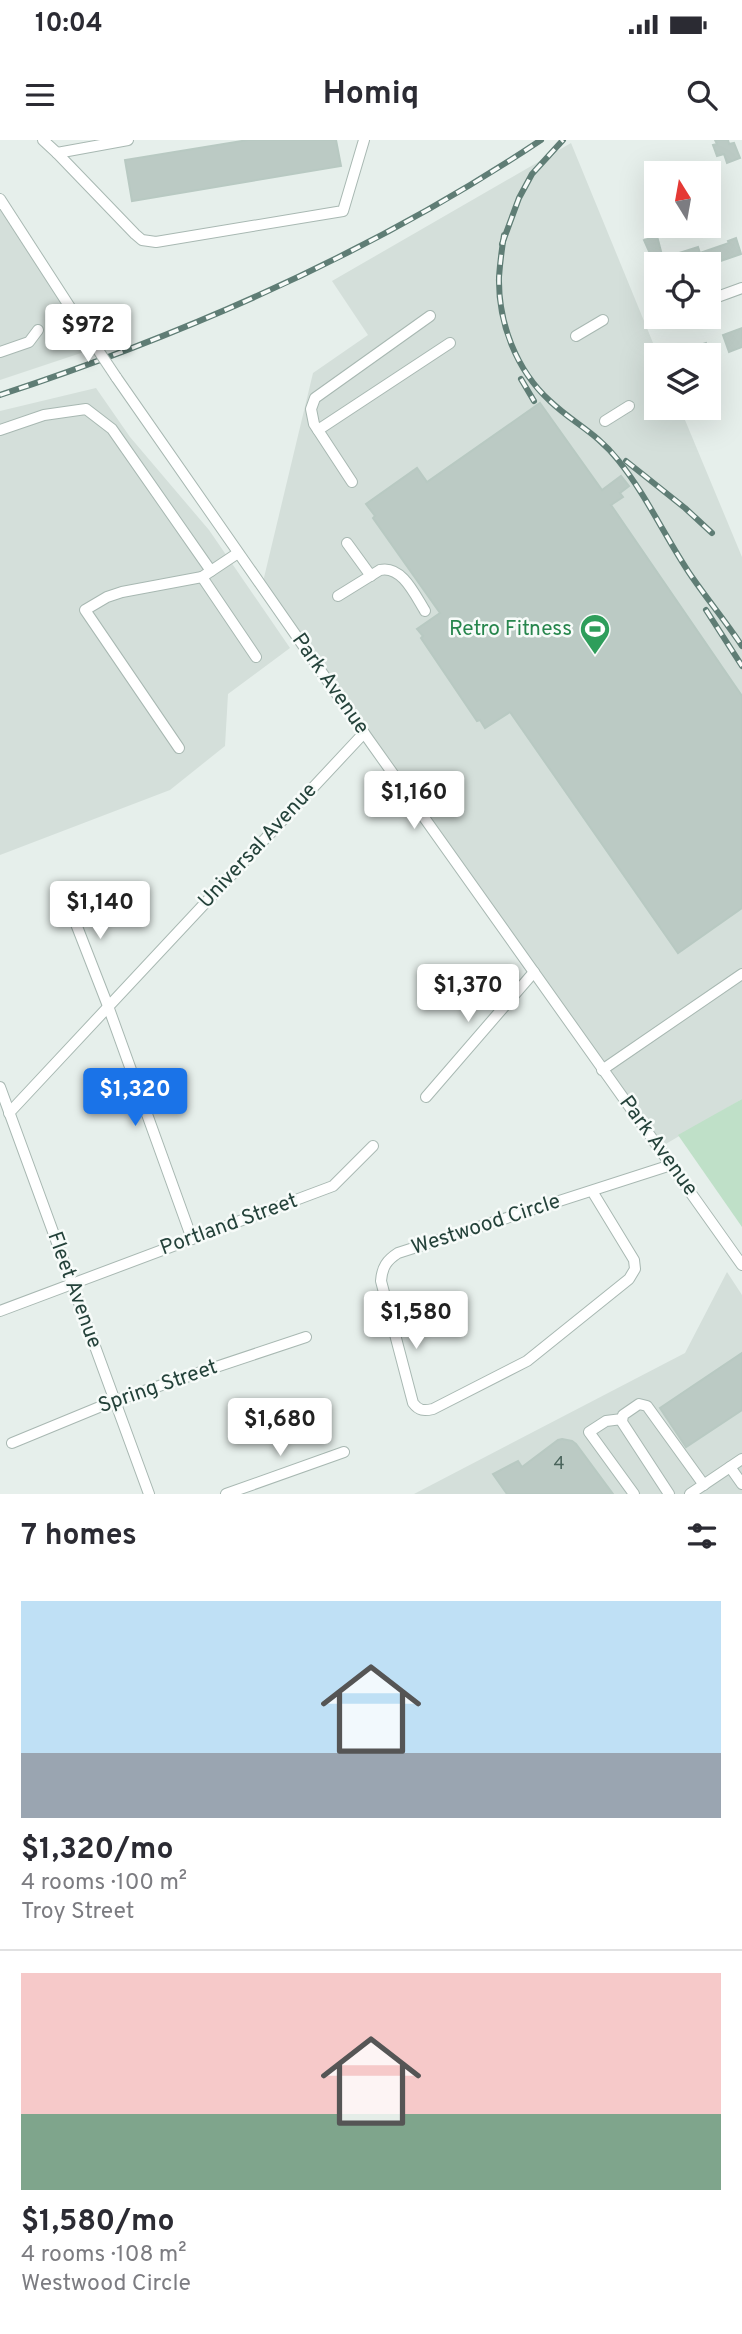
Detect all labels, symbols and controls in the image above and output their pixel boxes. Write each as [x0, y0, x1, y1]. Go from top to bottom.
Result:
text: 10:04 [35, 8, 103, 41]
text: Homiq [323, 75, 419, 115]
icon: menu [21, 76, 59, 114]
icon: search [683, 76, 721, 114]
north arrow [644, 161, 721, 238]
map controls [644, 161, 721, 420]
button: locate [644, 252, 721, 329]
pin: $972 [47, 304, 129, 364]
text: $972 [61, 312, 115, 341]
button: layers [644, 343, 721, 420]
sports icon: Retro Fitness [578, 612, 612, 656]
place label: Retro Fitness [449, 616, 572, 643]
street label: Park Avenue [285, 628, 375, 740]
pin: $1,160 [357, 772, 471, 831]
street label: Universal Avenue [193, 777, 323, 915]
text: $1,160 [380, 779, 448, 808]
pin: $1,140 [43, 882, 157, 941]
text: $1,140 [66, 889, 134, 918]
pin: $1,370 [411, 964, 525, 1024]
text: $1,370 [433, 972, 503, 1001]
pin: $1,320 [78, 1068, 192, 1128]
text: $1,320 [99, 1076, 171, 1105]
street label: Park Avenue [612, 1090, 704, 1202]
street label: Portland Street [157, 1188, 301, 1262]
street label: Westwood Circle [408, 1188, 564, 1262]
street label: Fleet Avenue [40, 1228, 108, 1352]
pin: $1,580 [359, 1292, 473, 1351]
text: $1,580 [380, 1299, 452, 1328]
street label: Spring Street [95, 1354, 221, 1420]
pin: $1,680 [223, 1398, 337, 1458]
text: $1,680 [244, 1406, 316, 1435]
house number: 4 [553, 1453, 565, 1476]
icon: filters [683, 1517, 721, 1555]
text: 7 homes [21, 1518, 137, 1555]
icon: home [308, 1646, 434, 1772]
text: $1,320/mo [21, 1832, 174, 1869]
text: 4 rooms · 100 m² [21, 1869, 187, 1898]
text: Troy Street [21, 1898, 134, 1927]
icon: home [308, 2018, 434, 2144]
text: $1,580/mo [21, 2204, 175, 2241]
text: 4 rooms · 108 m² [21, 2241, 187, 2270]
text: Westwood Circle [21, 2270, 191, 2299]

